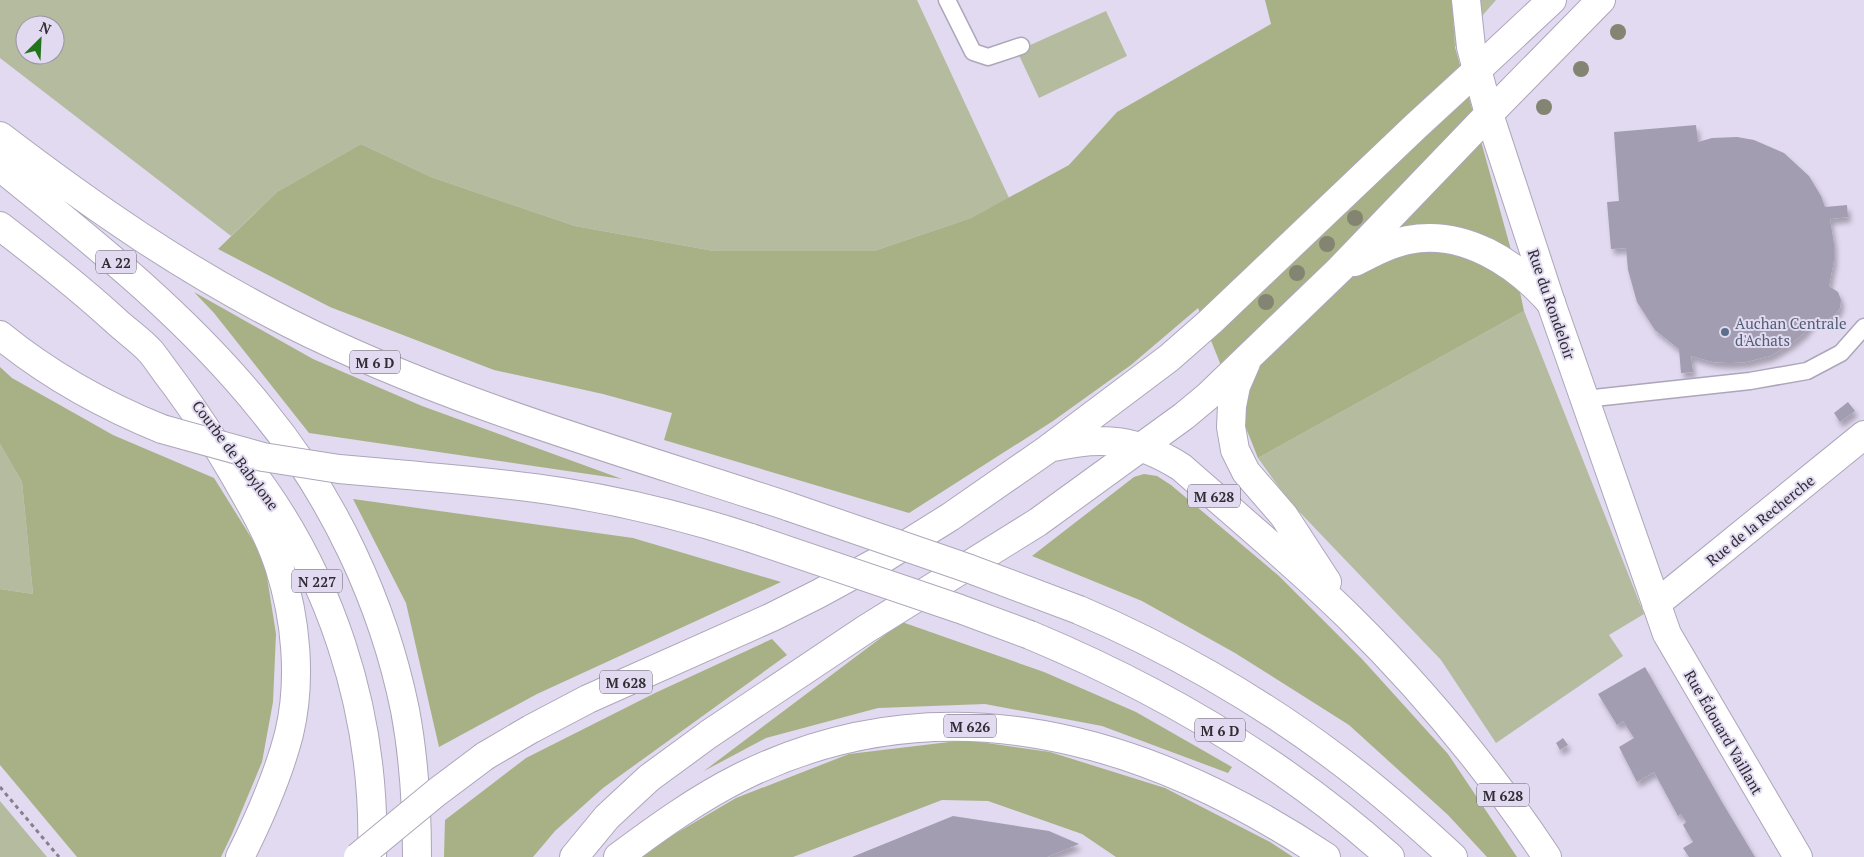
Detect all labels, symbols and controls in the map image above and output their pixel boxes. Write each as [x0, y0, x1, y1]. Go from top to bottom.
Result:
north arrow [15, 15, 65, 65]
text: N [37, 17, 55, 39]
street label: Rue du Rondeloir [1524, 246, 1580, 362]
road number: A 22 [96, 250, 136, 274]
place label: Auchan Centrale d'Achats [1735, 313, 1847, 350]
marker: Auchan Centrale d'Achats [1719, 326, 1731, 338]
road number: M 6 D [350, 351, 400, 374]
street label: Courbe de Babylone [188, 396, 284, 514]
street label: Rue de la Recherche [1702, 470, 1818, 570]
road number: M 628 [1188, 484, 1240, 508]
road number: N 227 [292, 570, 342, 592]
street label: Rue Édouard Vaillant [1680, 666, 1768, 798]
road number: M 628 [600, 670, 652, 694]
road number: M 626 [944, 714, 996, 738]
road number: M 6 D [1195, 718, 1245, 742]
road number: M 628 [1477, 784, 1529, 806]

